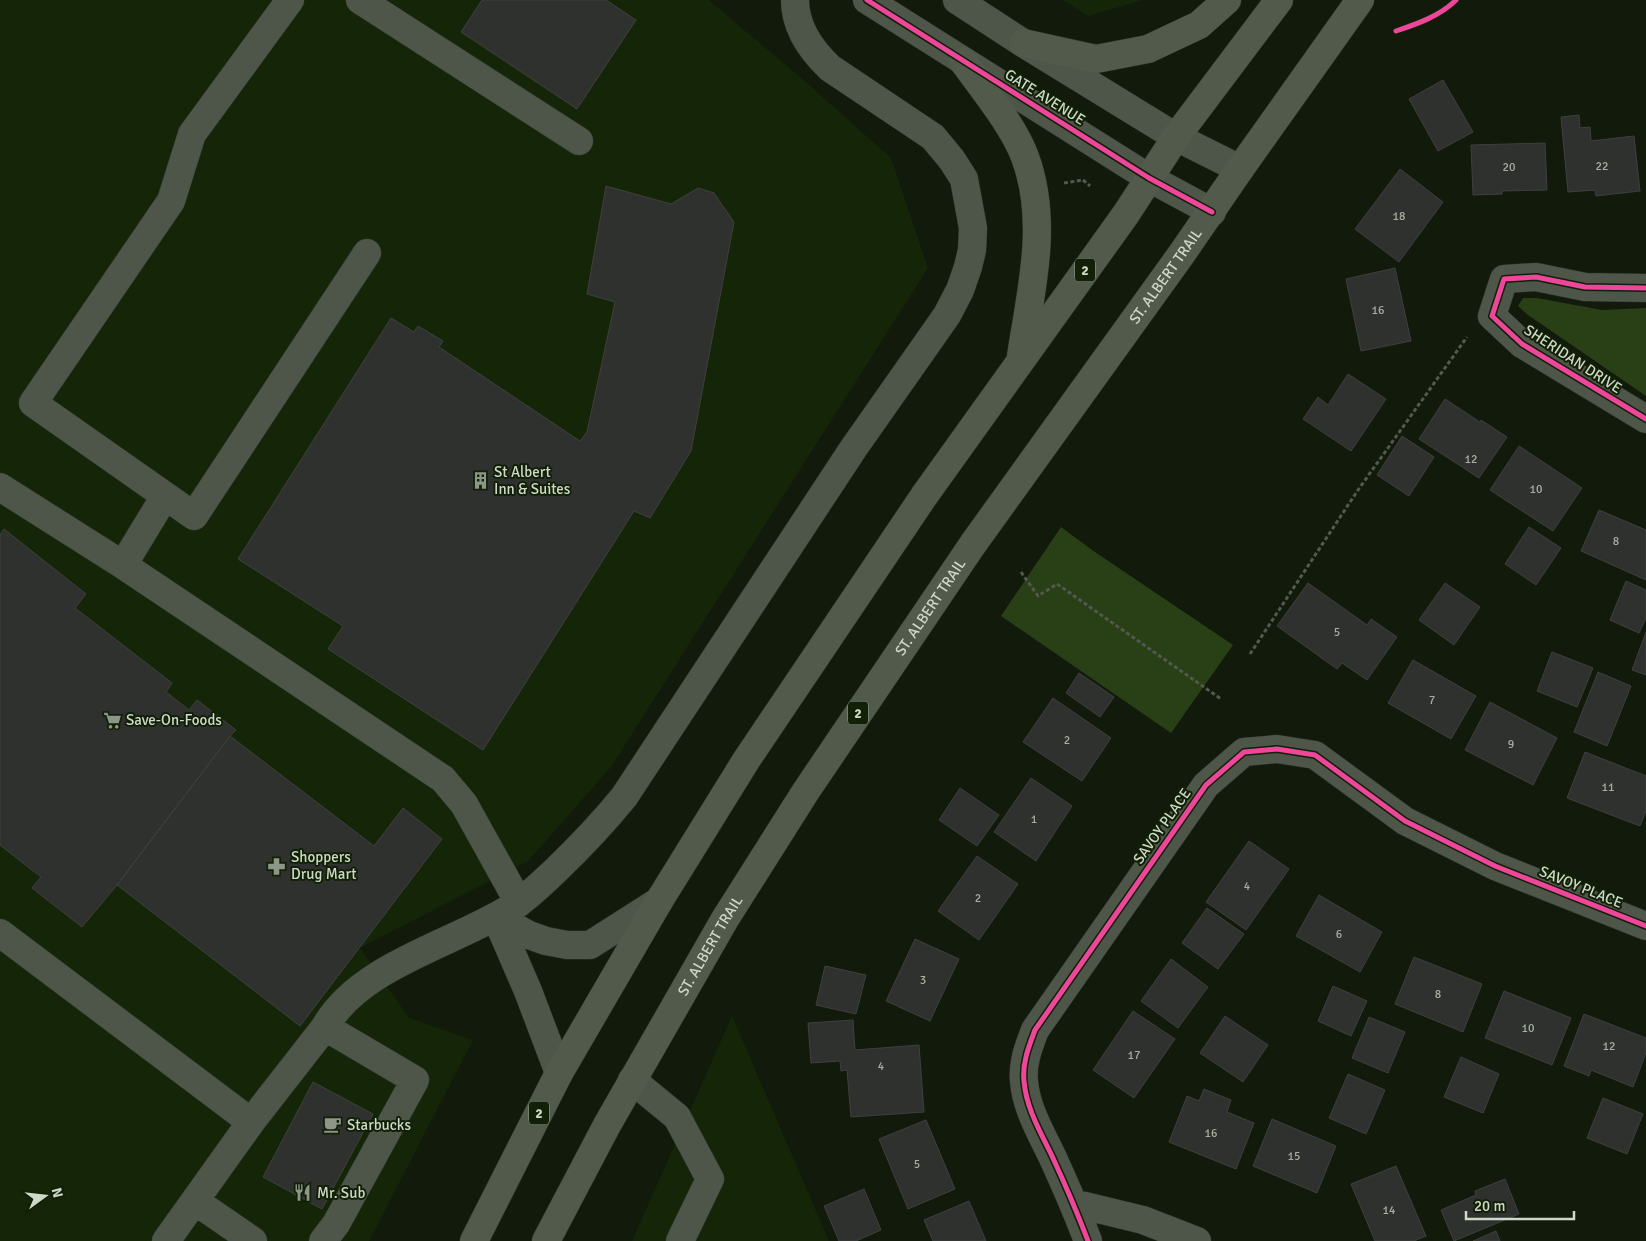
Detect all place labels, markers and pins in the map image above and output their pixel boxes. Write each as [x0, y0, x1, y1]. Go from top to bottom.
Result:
place label: St Albert Inn & Suites [494, 463, 571, 498]
building icon: St Albert Inn & Suites [470, 471, 490, 491]
supermarket icon: Save-On-Foods [102, 710, 122, 730]
place label: Save-On-Foods [126, 711, 222, 729]
place label: Shoppers Drug Mart [291, 848, 356, 883]
pharmacy icon: Shoppers Drug Mart [267, 856, 287, 876]
cafe icon: Starbucks [323, 1115, 343, 1135]
place label: Starbucks [347, 1116, 411, 1134]
restaurant icon: Mr. Sub [293, 1183, 313, 1203]
place label: Mr. Sub [317, 1184, 365, 1202]

